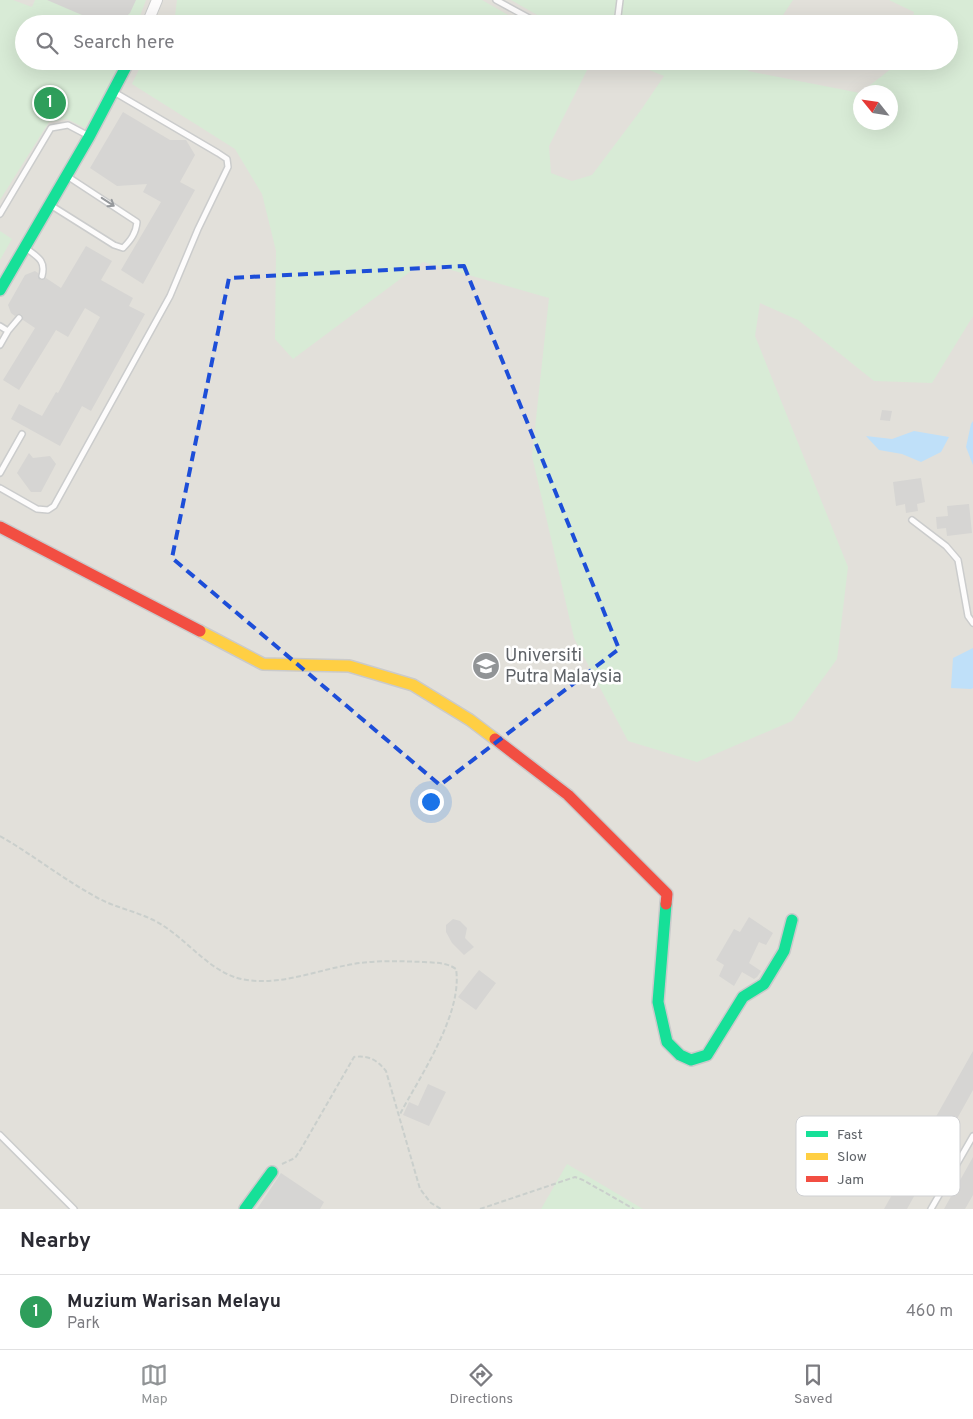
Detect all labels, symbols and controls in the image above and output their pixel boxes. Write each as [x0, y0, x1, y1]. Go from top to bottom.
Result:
search box [15, 15, 958, 70]
icon: search [33, 29, 61, 57]
text: Search here [73, 31, 175, 55]
pin: 1 [34, 84, 66, 122]
north arrow [853, 85, 898, 130]
one-way arrow [101, 197, 115, 208]
place label: Universiti Putra Malaysia [505, 645, 622, 689]
school or university icon: Universiti Putra Malaysia [471, 651, 501, 681]
your location [418, 789, 444, 815]
legend [796, 1116, 960, 1196]
text: Fast [837, 1127, 863, 1144]
text: Slow [837, 1149, 867, 1166]
text: Jam [837, 1172, 864, 1189]
text: Nearby [20, 1228, 91, 1255]
text: Muzium Warisan Melayu [67, 1290, 281, 1314]
text: 1 [33, 1302, 39, 1322]
text: 460 m [906, 1302, 953, 1322]
text: Park [67, 1314, 100, 1334]
tab: Map [140, 1361, 168, 1408]
tab: Directions [449, 1361, 513, 1408]
tab: Saved [794, 1361, 833, 1408]

